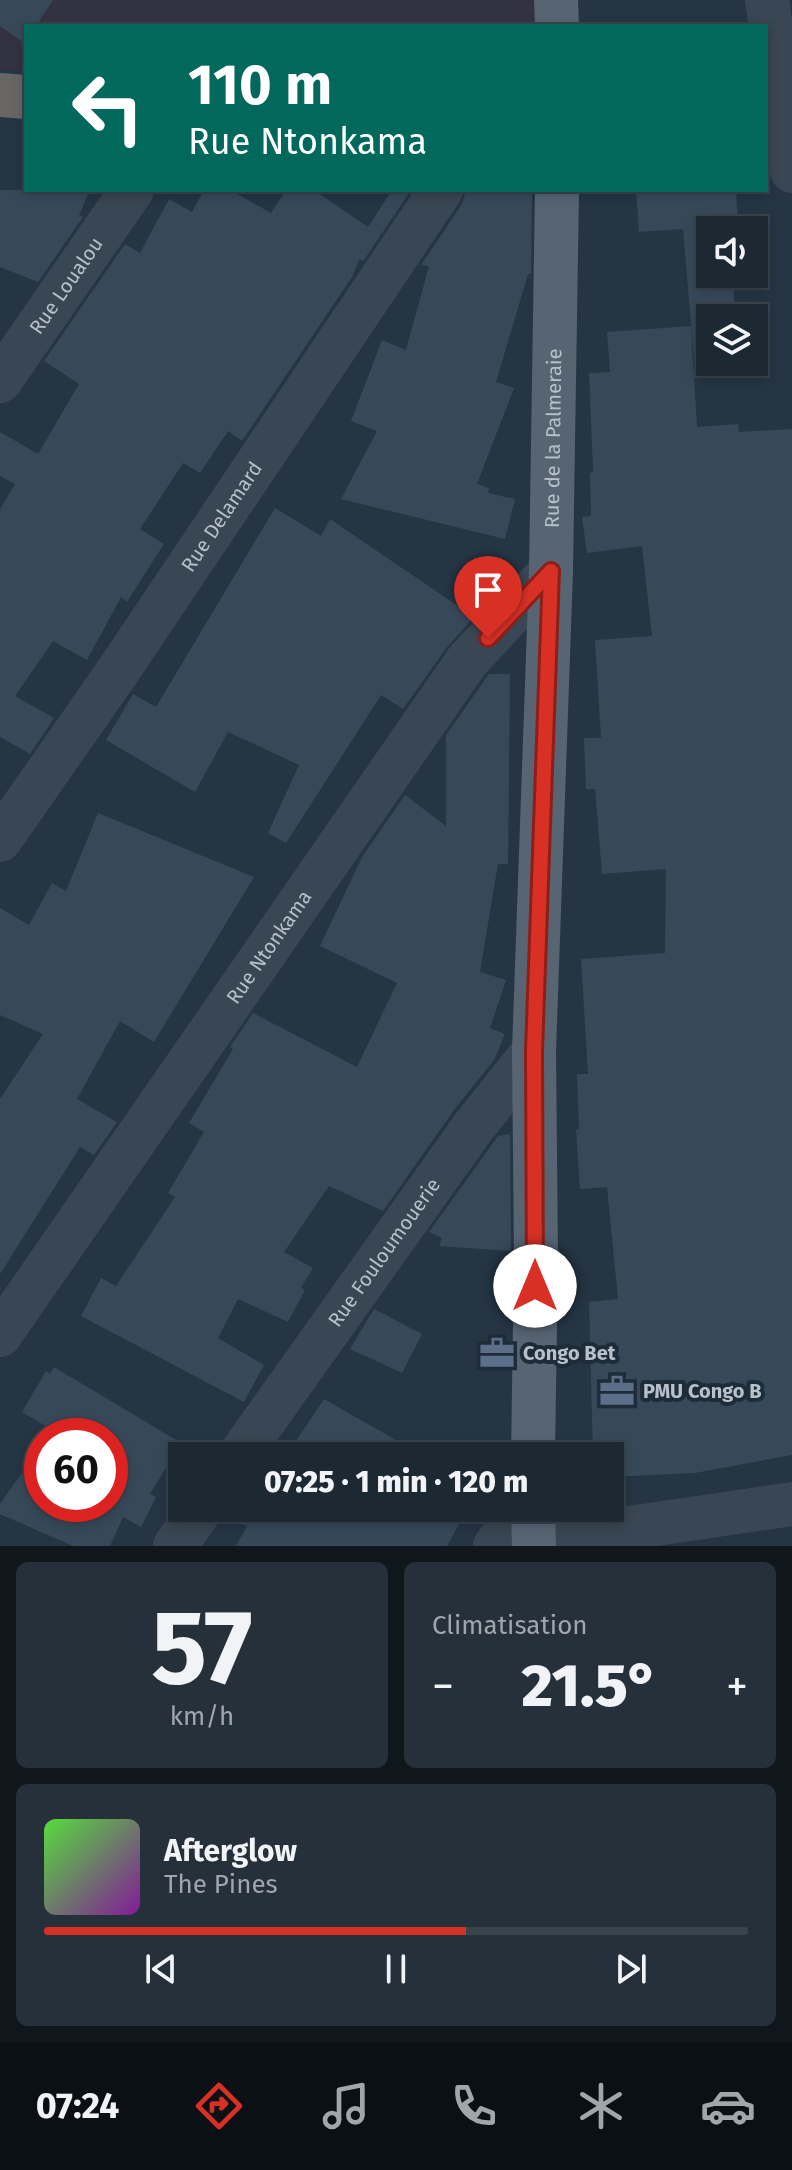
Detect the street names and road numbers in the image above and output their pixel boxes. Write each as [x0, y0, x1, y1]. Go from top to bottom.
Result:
street label: Rue Loualou [24, 232, 108, 339]
street label: Rue de la Palmeraie [540, 348, 567, 528]
street label: Rue Delamard [176, 457, 267, 576]
street label: Rue Ntonkama [221, 886, 317, 1008]
street label: Rue Fouloumouerie [323, 1173, 445, 1331]

